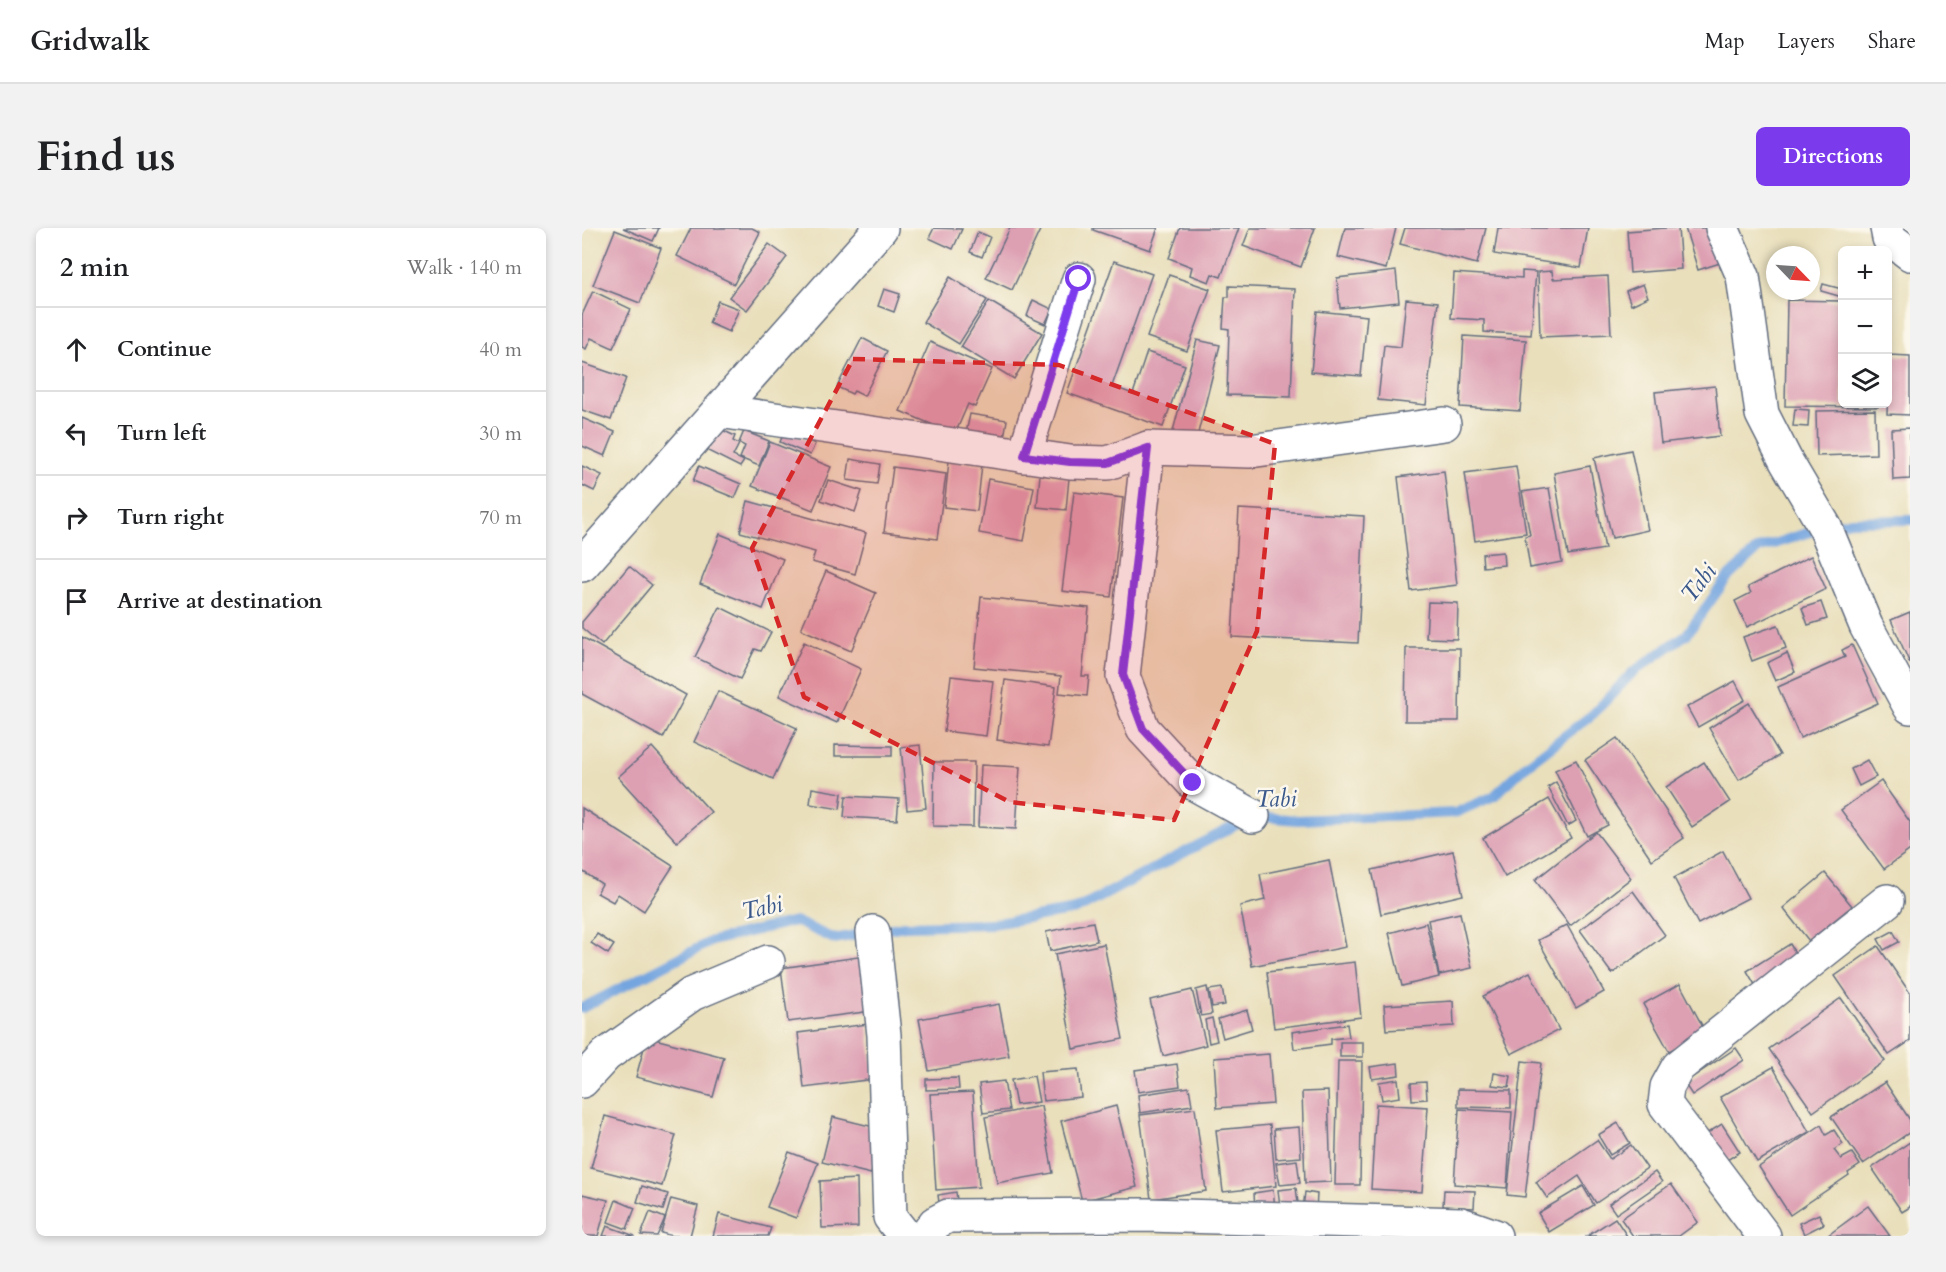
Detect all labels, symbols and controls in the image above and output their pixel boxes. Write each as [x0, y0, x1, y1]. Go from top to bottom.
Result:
text: Gridwalk [30, 22, 150, 60]
text: Map [1705, 27, 1745, 56]
text: Layers [1778, 27, 1835, 56]
text: Share [1868, 27, 1916, 56]
button: Directions [1756, 127, 1910, 186]
text: Find us [36, 128, 176, 185]
north arrow [1766, 246, 1820, 300]
map controls [1838, 246, 1892, 408]
button: + [1838, 246, 1892, 300]
text: 2 min [60, 250, 129, 285]
text: Walk · 140 m [407, 254, 522, 281]
route start [1065, 265, 1091, 291]
button: − [1838, 300, 1892, 354]
icon: ahead [60, 333, 93, 366]
text: Continue [117, 334, 212, 364]
text: 40 m [479, 336, 522, 363]
button: layers [1838, 354, 1892, 408]
icon: left [60, 417, 93, 450]
text: Turn left [117, 418, 206, 448]
text: 30 m [479, 420, 522, 447]
icon: right [60, 501, 93, 534]
text: Turn right [117, 502, 224, 532]
text: 70 m [479, 504, 522, 531]
water label: Tabi [1673, 556, 1725, 609]
icon: arrive [60, 585, 93, 618]
text: Arrive at destination [117, 586, 322, 616]
route end [1179, 769, 1205, 795]
water label: Tabi [1255, 782, 1297, 816]
water label: Tabi [738, 887, 786, 928]

